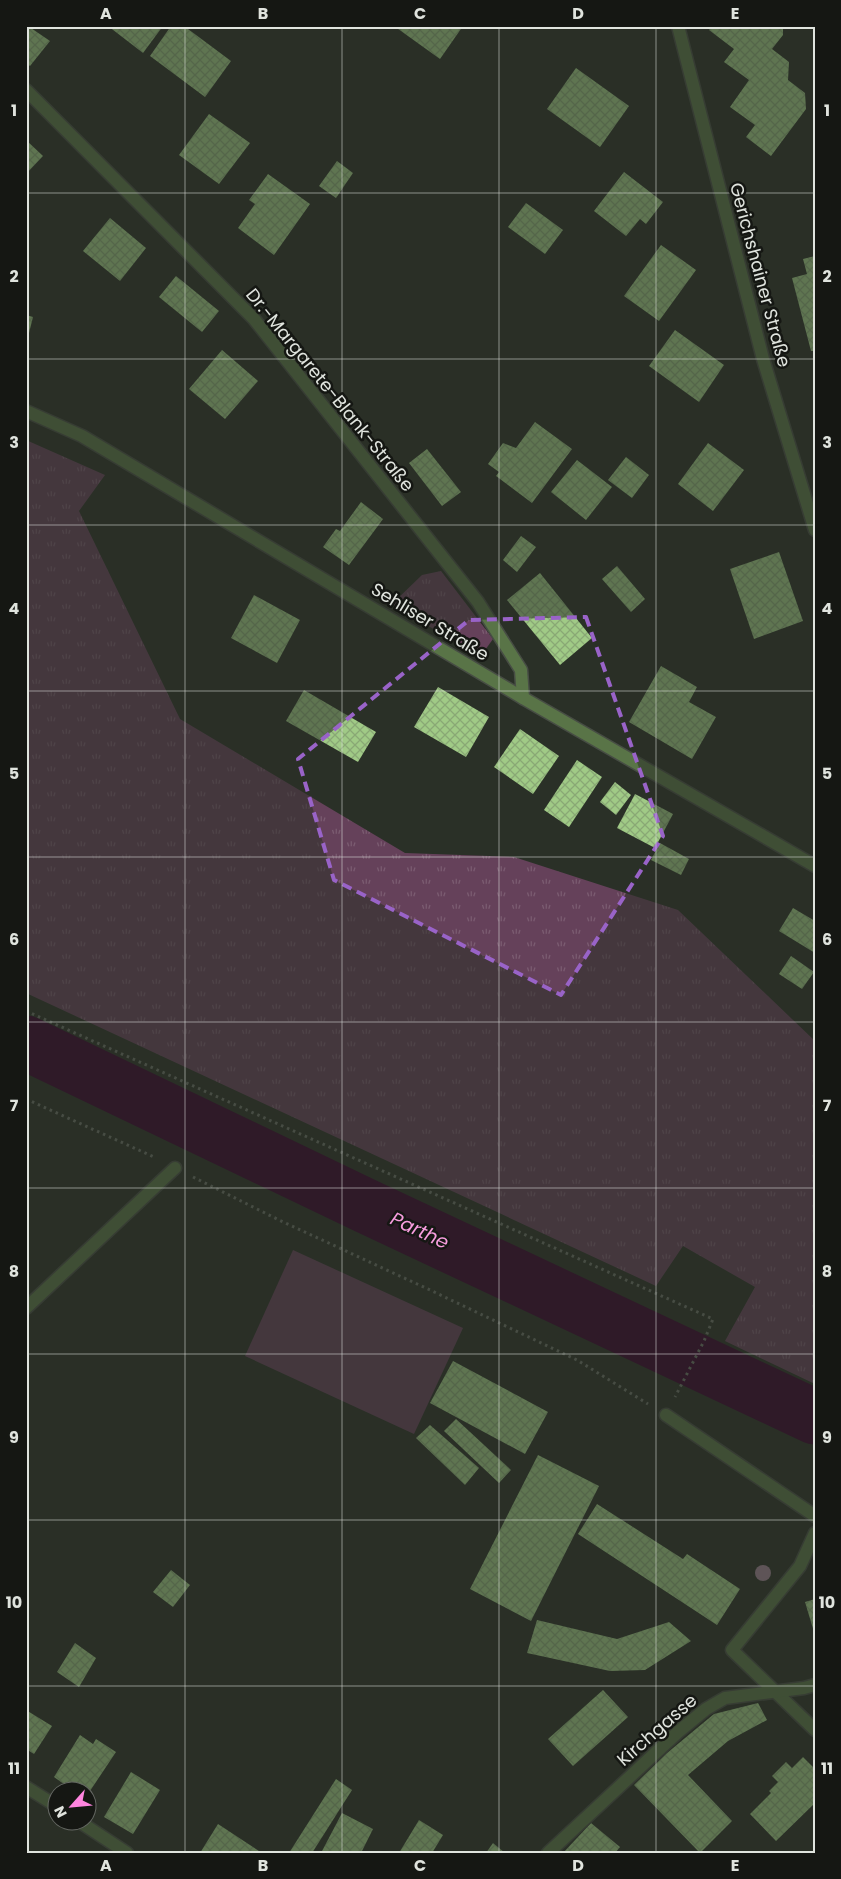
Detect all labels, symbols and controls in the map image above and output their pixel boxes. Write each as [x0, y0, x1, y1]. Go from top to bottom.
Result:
text: A [100, 2, 112, 25]
text: B [258, 2, 268, 25]
text: C [414, 2, 426, 25]
text: D [572, 2, 584, 25]
text: E [731, 2, 739, 25]
text: 1 [11, 99, 17, 122]
text: 1 [824, 99, 830, 122]
street label: Gerichshainer Straße [724, 180, 797, 370]
text: 2 [9, 265, 19, 288]
text: 2 [822, 265, 832, 288]
street label: Dr.-Margarete-Blank-Straße [240, 283, 420, 497]
text: 3 [9, 431, 19, 454]
text: 3 [822, 431, 832, 454]
street label: Sehliser Straße [367, 576, 494, 667]
text: 4 [9, 597, 20, 620]
text: 4 [822, 597, 833, 620]
text: 5 [9, 762, 19, 785]
text: 5 [822, 762, 832, 785]
text: 6 [9, 928, 19, 951]
text: 6 [822, 928, 832, 951]
text: 7 [10, 1094, 19, 1117]
text: 7 [823, 1094, 832, 1117]
water label: Parthe [386, 1205, 454, 1256]
text: 8 [9, 1260, 19, 1283]
text: 8 [822, 1260, 832, 1283]
text: 9 [9, 1426, 19, 1449]
text: 9 [822, 1426, 832, 1449]
text: 10 [6, 1591, 22, 1614]
text: 10 [819, 1591, 835, 1614]
street label: Kirchgasse [611, 1688, 702, 1771]
text: 11 [8, 1757, 20, 1780]
text: 11 [821, 1757, 833, 1780]
north arrow [48, 1782, 98, 1832]
text: N [49, 1803, 72, 1821]
text: A [100, 1854, 112, 1877]
text: B [258, 1854, 268, 1877]
text: C [414, 1854, 426, 1877]
text: D [572, 1854, 584, 1877]
text: E [731, 1854, 739, 1877]

